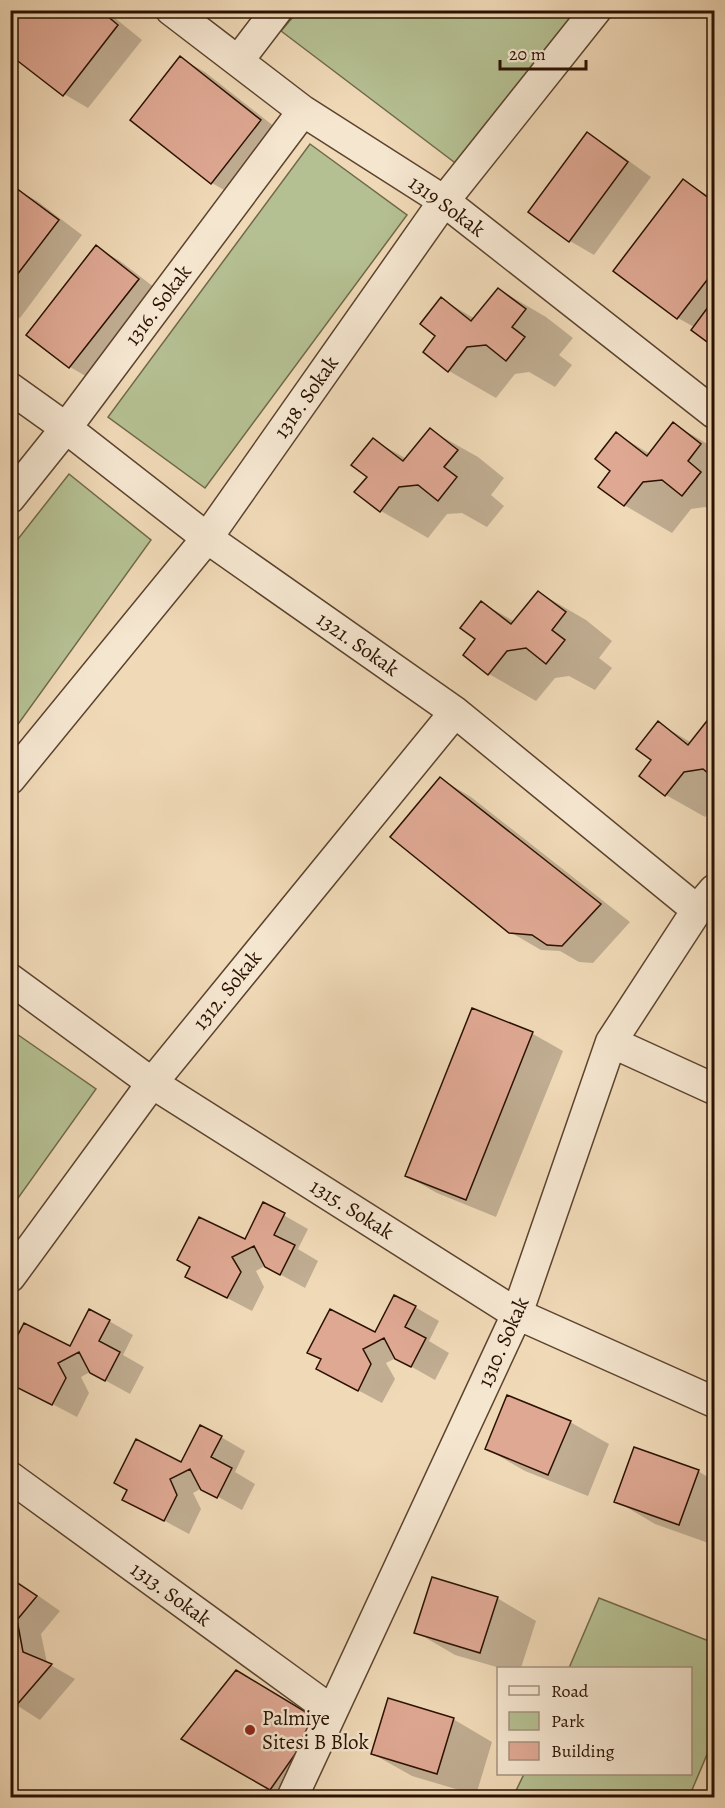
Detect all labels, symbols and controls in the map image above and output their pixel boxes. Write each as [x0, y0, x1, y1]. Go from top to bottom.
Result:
scale bar [500, 33, 586, 71]
text: 20 m [509, 42, 546, 66]
street label: 1319 Sokak [403, 169, 491, 244]
street label: 1316. Sokak [118, 258, 198, 351]
street label: 1318. Sokak [267, 350, 345, 444]
street label: 1321. Sokak [311, 605, 405, 683]
street label: 1312. Sokak [186, 944, 268, 1036]
street label: 1315. Sokak [305, 1172, 400, 1246]
street label: 1310. Sokak [471, 1292, 536, 1391]
street label: 1313. Sokak [125, 1555, 217, 1633]
legend [497, 1667, 692, 1775]
text: Road [551, 1679, 589, 1703]
place label: Palmiye Sitesi B Blok [262, 1704, 370, 1756]
text: Park [551, 1709, 585, 1733]
marker: Palmiye Sitesi B Blok [243, 1723, 257, 1737]
text: Building [551, 1739, 615, 1763]

